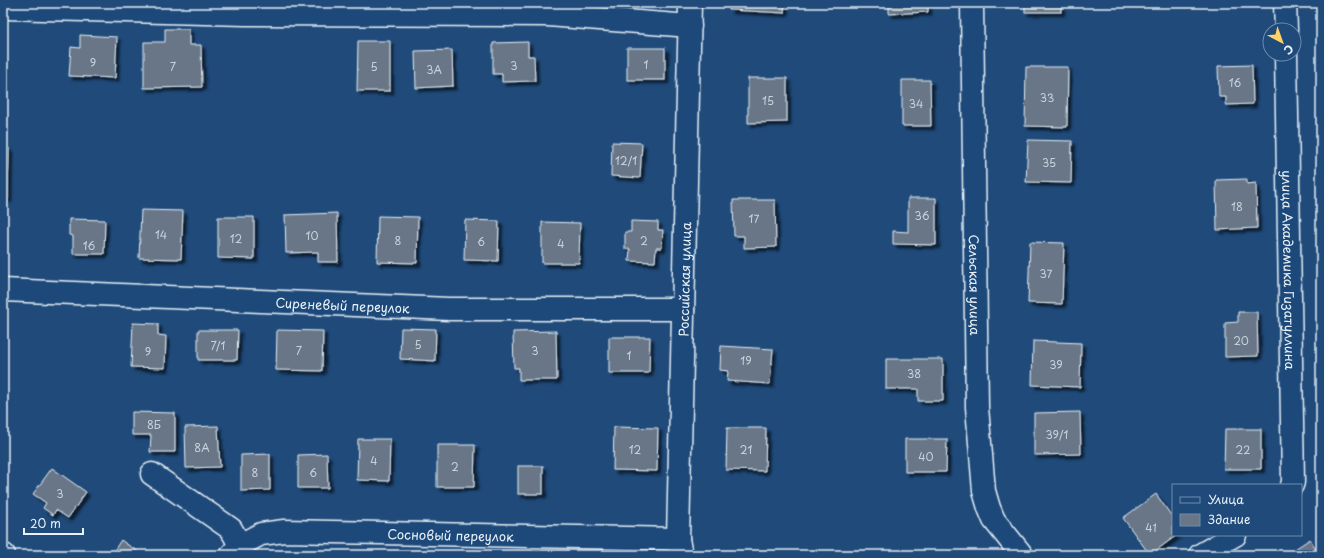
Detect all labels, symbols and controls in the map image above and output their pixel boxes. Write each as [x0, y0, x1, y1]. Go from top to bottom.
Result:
north arrow [1262, 22, 1302, 62]
text: С [1280, 41, 1298, 59]
house number: 9 [90, 54, 96, 71]
house number: 1 [644, 56, 649, 73]
house number: 3 [510, 57, 518, 74]
house number: 7 [170, 58, 176, 75]
house number: 5 [370, 58, 378, 75]
house number: 3А [426, 61, 442, 78]
house number: 16 [1229, 74, 1242, 91]
house number: 33 [1040, 89, 1054, 106]
house number: 15 [762, 92, 774, 109]
house number: 34 [909, 95, 923, 112]
house number: 12/1 [615, 152, 637, 169]
house number: 35 [1042, 154, 1056, 171]
street label: улица Академика Гизатуллина [1278, 170, 1301, 371]
house number: 18 [1231, 198, 1243, 215]
house number: 36 [915, 207, 930, 224]
house number: 17 [749, 210, 760, 227]
street label: Российская улица [673, 221, 695, 337]
house number: 14 [155, 226, 167, 243]
house number: 10 [306, 227, 318, 244]
house number: 12 [230, 230, 243, 247]
house number: 8 [395, 232, 402, 249]
house number: 2 [640, 232, 648, 249]
house number: 6 [477, 233, 485, 250]
street label: Сельская улица [965, 234, 986, 336]
house number: 4 [557, 235, 565, 252]
house number: 16 [83, 237, 96, 254]
house number: 37 [1040, 265, 1053, 282]
street label: Сиреневый переулок [275, 292, 410, 317]
house number: 20 [1233, 332, 1249, 349]
house number: 5 [414, 336, 422, 353]
house number: 7/1 [210, 337, 226, 354]
house number: 7 [296, 342, 302, 359]
house number: 3 [531, 342, 539, 359]
house number: 9 [145, 343, 151, 360]
house number: 1 [627, 347, 632, 364]
house number: 19 [740, 352, 752, 369]
house number: 39 [1049, 356, 1063, 373]
house number: 38 [907, 365, 921, 382]
house number: 8Б [147, 416, 161, 433]
house number: 39/1 [1046, 426, 1069, 443]
house number: 8А [194, 439, 210, 456]
house number: 12 [629, 441, 642, 458]
house number: 21 [740, 441, 752, 458]
house number: 22 [1236, 441, 1250, 458]
house number: 40 [918, 448, 934, 465]
house number: 4 [370, 452, 378, 469]
house number: 2 [451, 458, 459, 475]
house number: 8 [252, 464, 259, 481]
house number: 6 [309, 464, 317, 481]
legend [1172, 484, 1302, 536]
house number: 3 [56, 485, 64, 502]
text: Улица [1208, 490, 1244, 508]
scale bar [24, 510, 83, 536]
text: Здание [1208, 510, 1250, 528]
text: 20 m [30, 514, 61, 532]
house number: 41 [1145, 519, 1157, 536]
street label: Сосновый переулок [387, 524, 514, 545]

